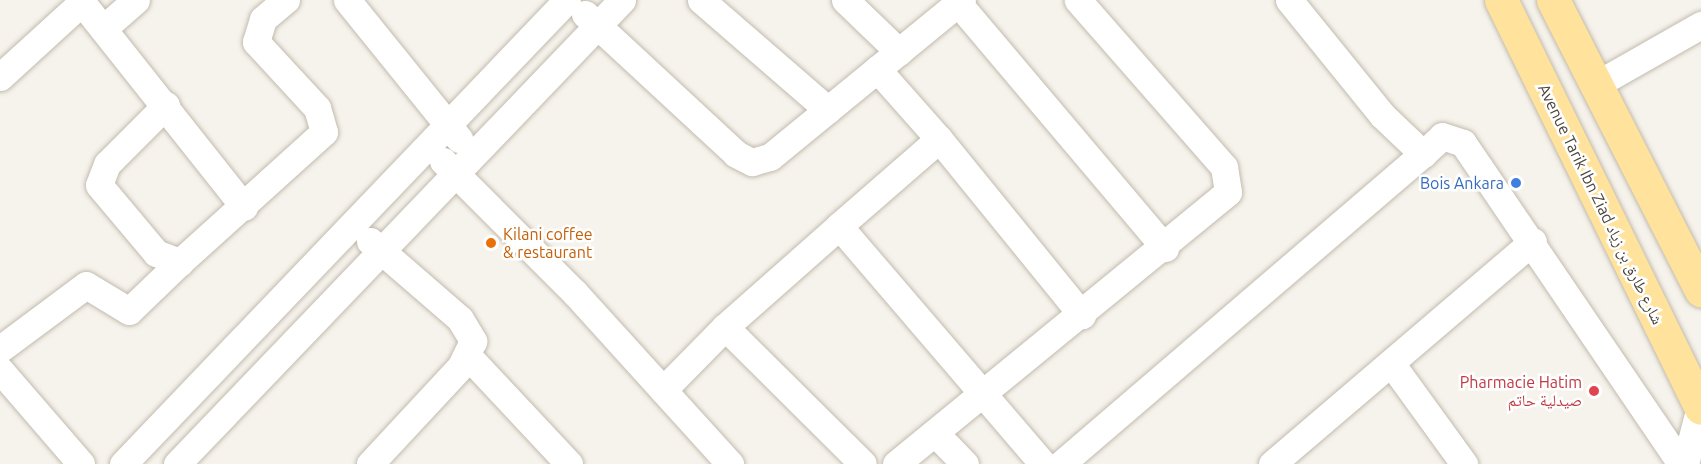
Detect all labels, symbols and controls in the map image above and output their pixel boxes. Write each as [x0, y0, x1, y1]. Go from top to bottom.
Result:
street label: Avenue Tarik Ibn Ziad شارع طارق بن زياد [1534, 81, 1668, 327]
place label: Bois Ankara [1420, 173, 1504, 193]
marker: Bois Ankara [1509, 176, 1523, 190]
place label: Kilani coffee & restaurant [503, 224, 593, 262]
marker: Kilani coffee & restaurant [484, 236, 498, 250]
place label: Pharmacie Hatim صيدلية حاتم [1460, 372, 1582, 410]
marker: Pharmacie Hatim صيدلية حاتم [1587, 384, 1601, 398]

